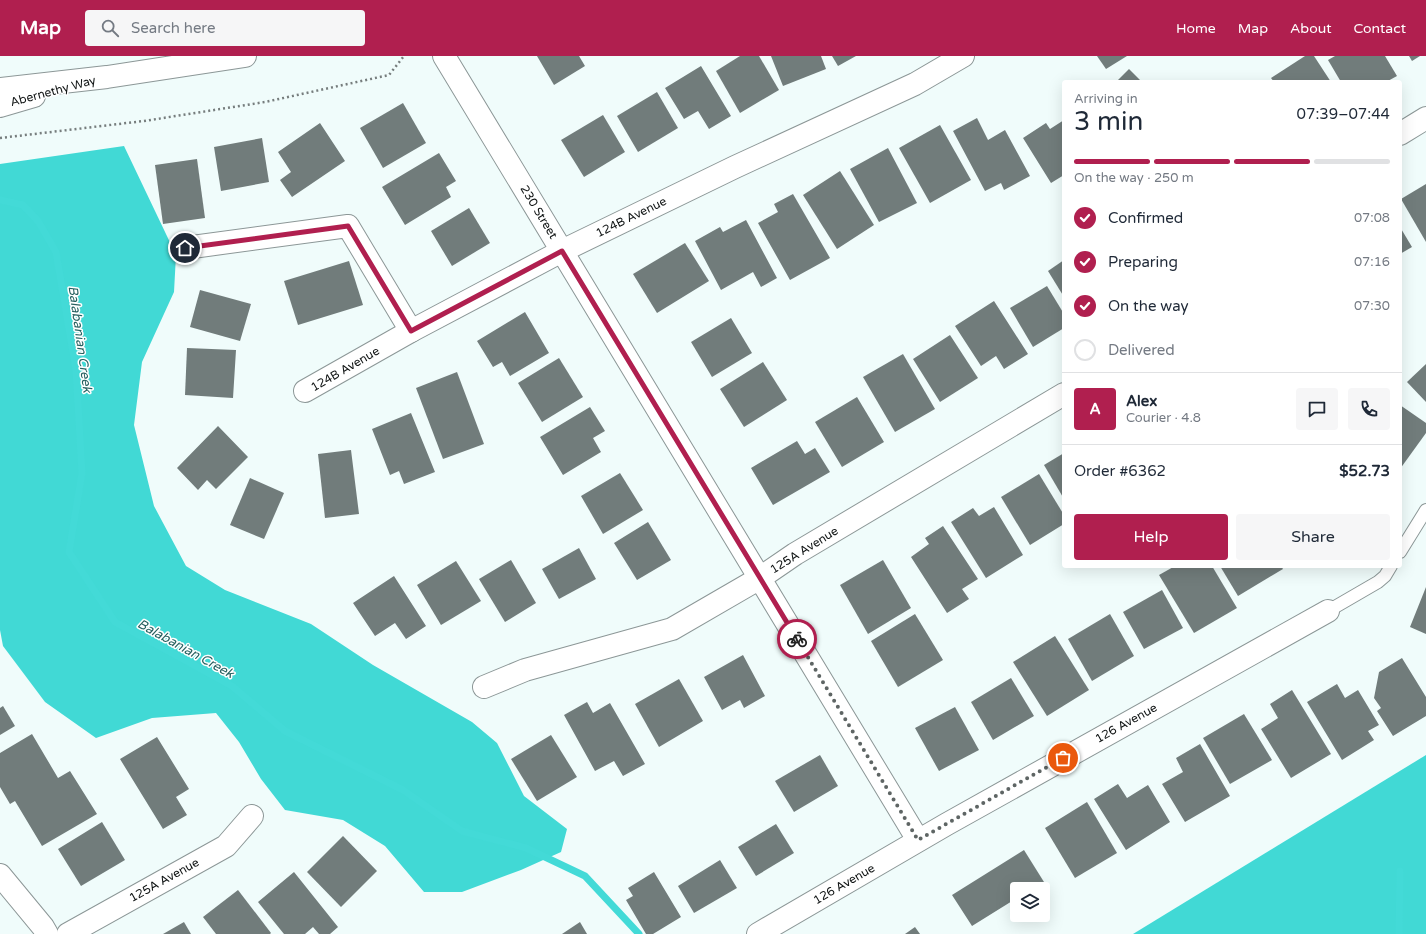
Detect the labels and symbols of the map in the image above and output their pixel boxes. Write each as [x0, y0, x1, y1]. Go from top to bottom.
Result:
street label: Abernethy Way [9, 73, 98, 109]
street label: 230 Street [518, 183, 561, 242]
street label: 124B Avenue [593, 194, 669, 240]
pin [168, 231, 202, 265]
water label: Balabanian Creek [65, 285, 96, 394]
street label: 124B Avenue [308, 344, 382, 394]
street label: 125A Avenue [767, 523, 841, 577]
water label: Balabanian Creek [135, 616, 237, 682]
courier [777, 619, 817, 659]
street label: 126 Avenue [1093, 700, 1160, 746]
pin [1046, 741, 1080, 775]
street label: 125A Avenue [127, 855, 202, 905]
street label: 126 Avenue [811, 861, 877, 907]

